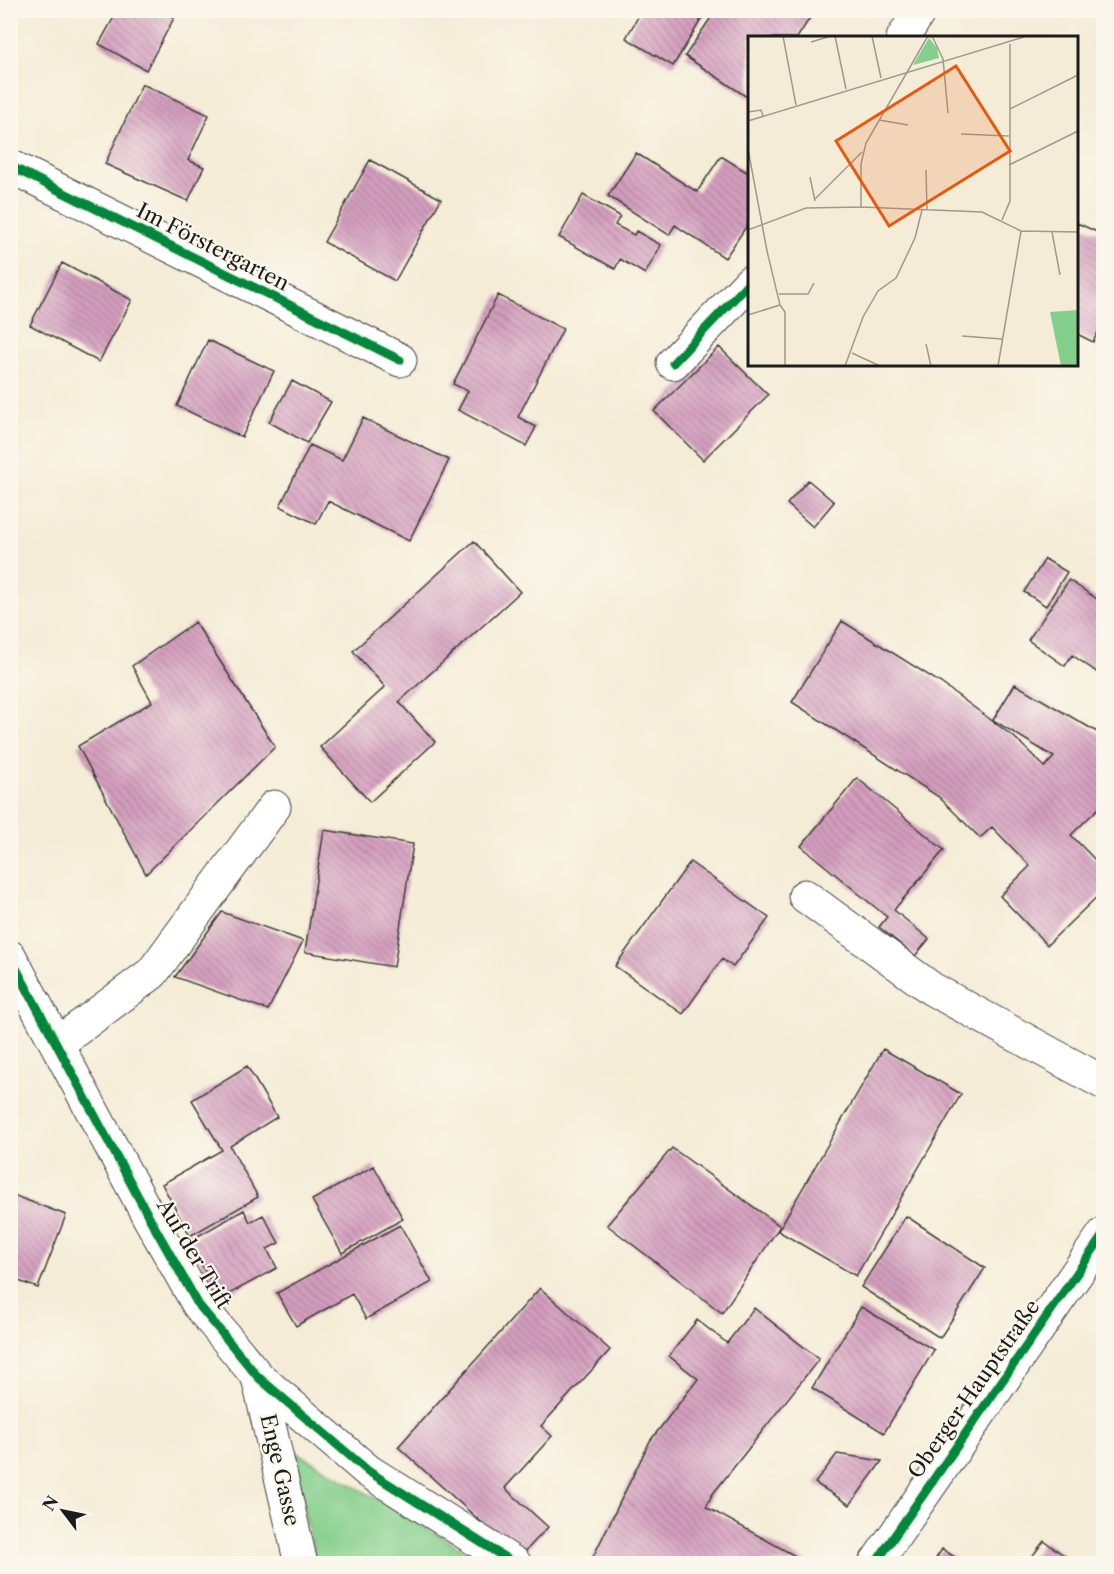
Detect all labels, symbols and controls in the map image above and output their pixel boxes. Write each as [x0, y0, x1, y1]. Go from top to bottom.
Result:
inset map [748, 36, 1078, 366]
street label: Im Förstergarten [133, 197, 294, 296]
street label: Auf der Trift [151, 1194, 237, 1314]
street label: Oberger Hauptstraße [902, 1295, 1045, 1483]
street label: Enge Gasse [255, 1412, 305, 1528]
north arrow [33, 1481, 93, 1541]
text: N [38, 1492, 62, 1514]

